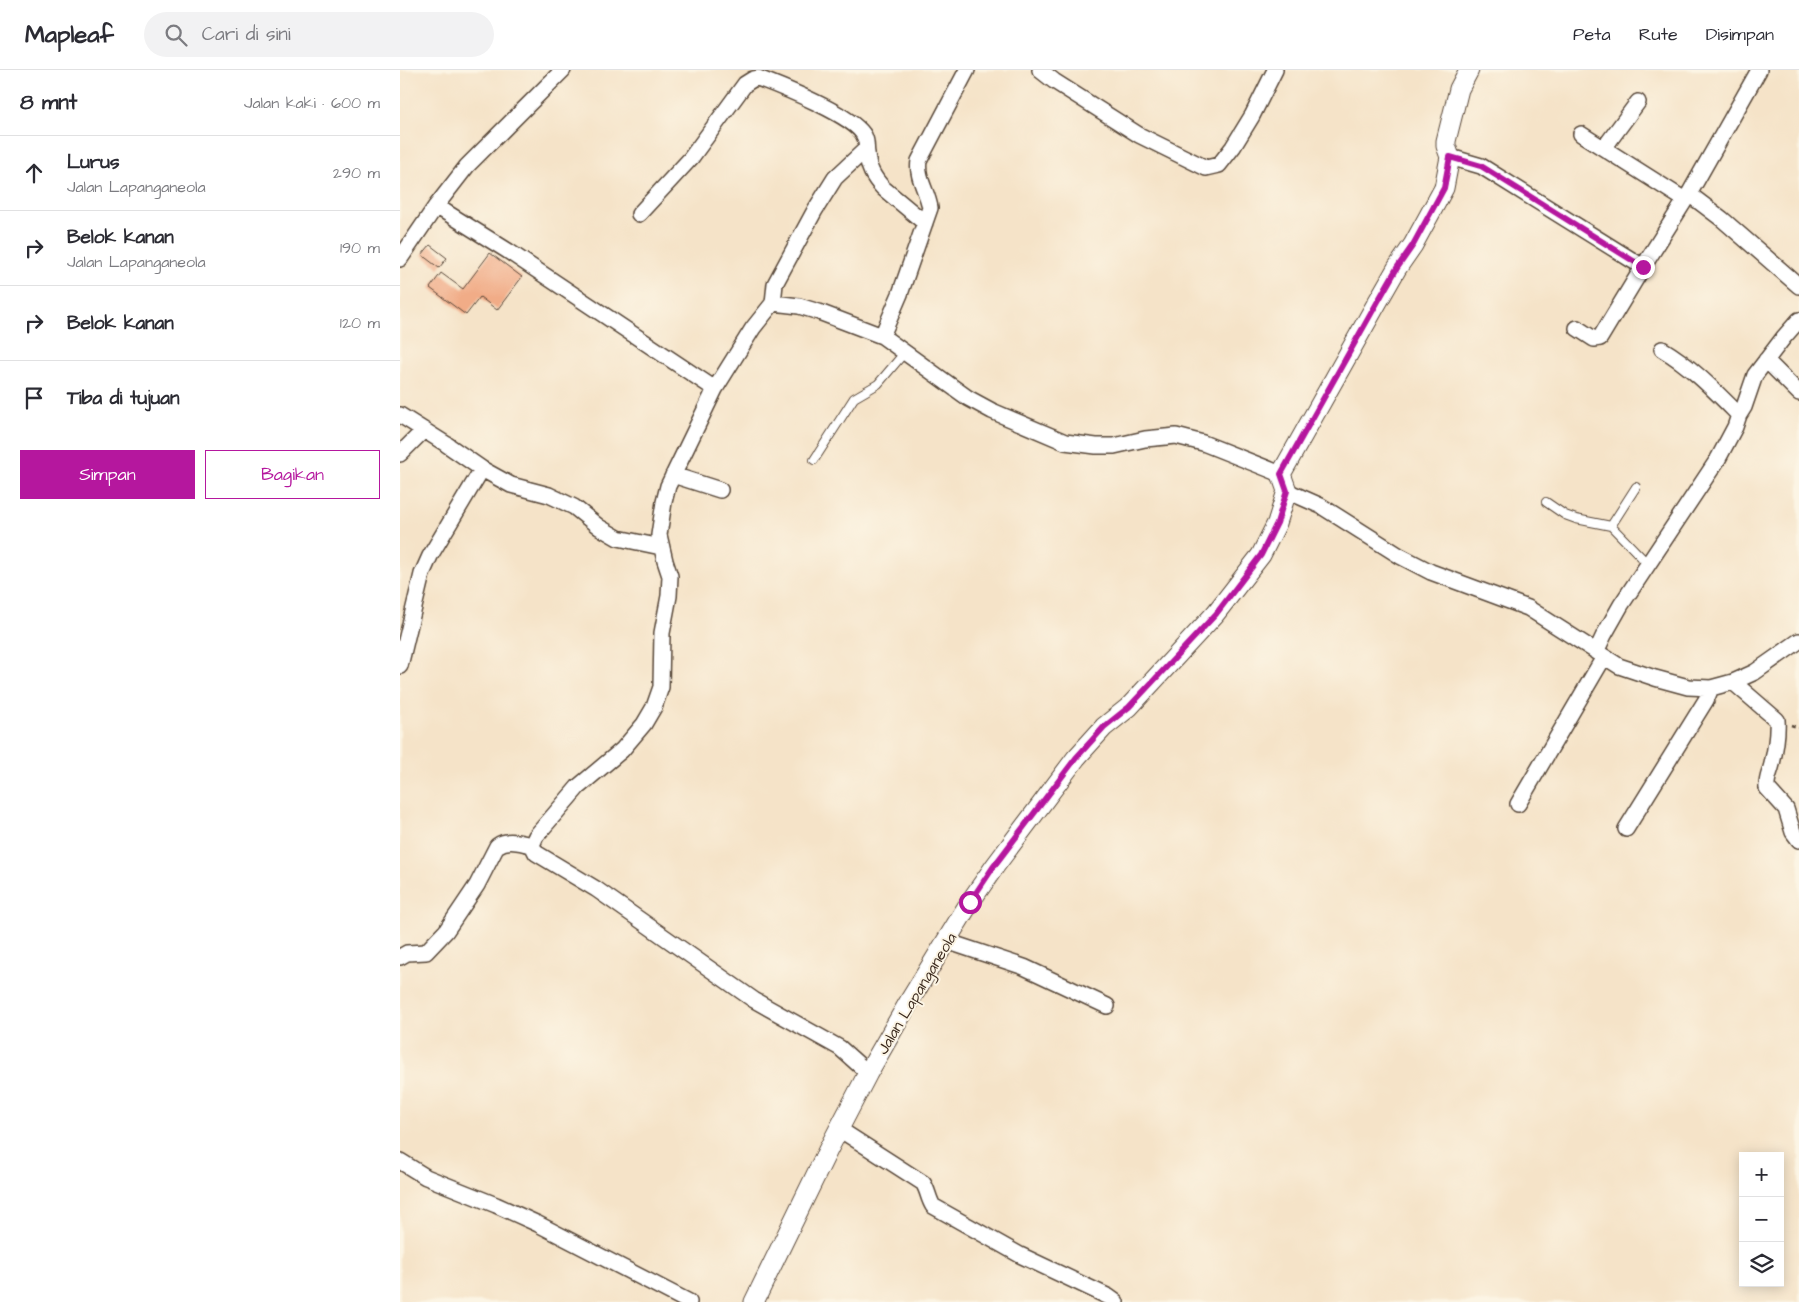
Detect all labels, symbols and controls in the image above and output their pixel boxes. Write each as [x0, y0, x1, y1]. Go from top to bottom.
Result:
search box [144, 12, 494, 57]
text: Mapleaf [25, 18, 114, 52]
icon: search [162, 21, 190, 49]
text: Cari di sini [202, 21, 291, 48]
text: Peta [1573, 22, 1611, 47]
text: Rute [1639, 22, 1678, 47]
text: Disimpan [1706, 22, 1774, 47]
text: 8 mnt [20, 88, 77, 117]
text: Jalan kaki · 600 m [244, 92, 380, 114]
text: Lurus [67, 149, 119, 176]
icon: ahead [20, 159, 48, 187]
text: 290 m [333, 162, 380, 184]
text: Jalan Lapanganeola [67, 176, 206, 198]
text: Belok kanan [67, 224, 174, 251]
icon: right [20, 234, 48, 262]
text: 190 m [340, 237, 380, 259]
text: Jalan Lapanganeola [67, 251, 206, 273]
route end [1632, 256, 1655, 279]
icon: right [20, 309, 48, 337]
text: Belok kanan [67, 310, 174, 337]
text: 120 m [340, 312, 380, 334]
icon: arrive [20, 384, 48, 412]
text: Tiba di tujuan [67, 385, 179, 412]
button: Simpan [20, 450, 195, 499]
button: Bagikan [205, 450, 380, 499]
route start [959, 891, 982, 914]
street label: Jalan Lapanganeola [872, 928, 963, 1059]
map controls [1739, 1152, 1784, 1287]
button: + [1739, 1152, 1784, 1197]
button: − [1739, 1197, 1784, 1242]
button: layers [1739, 1242, 1784, 1287]

